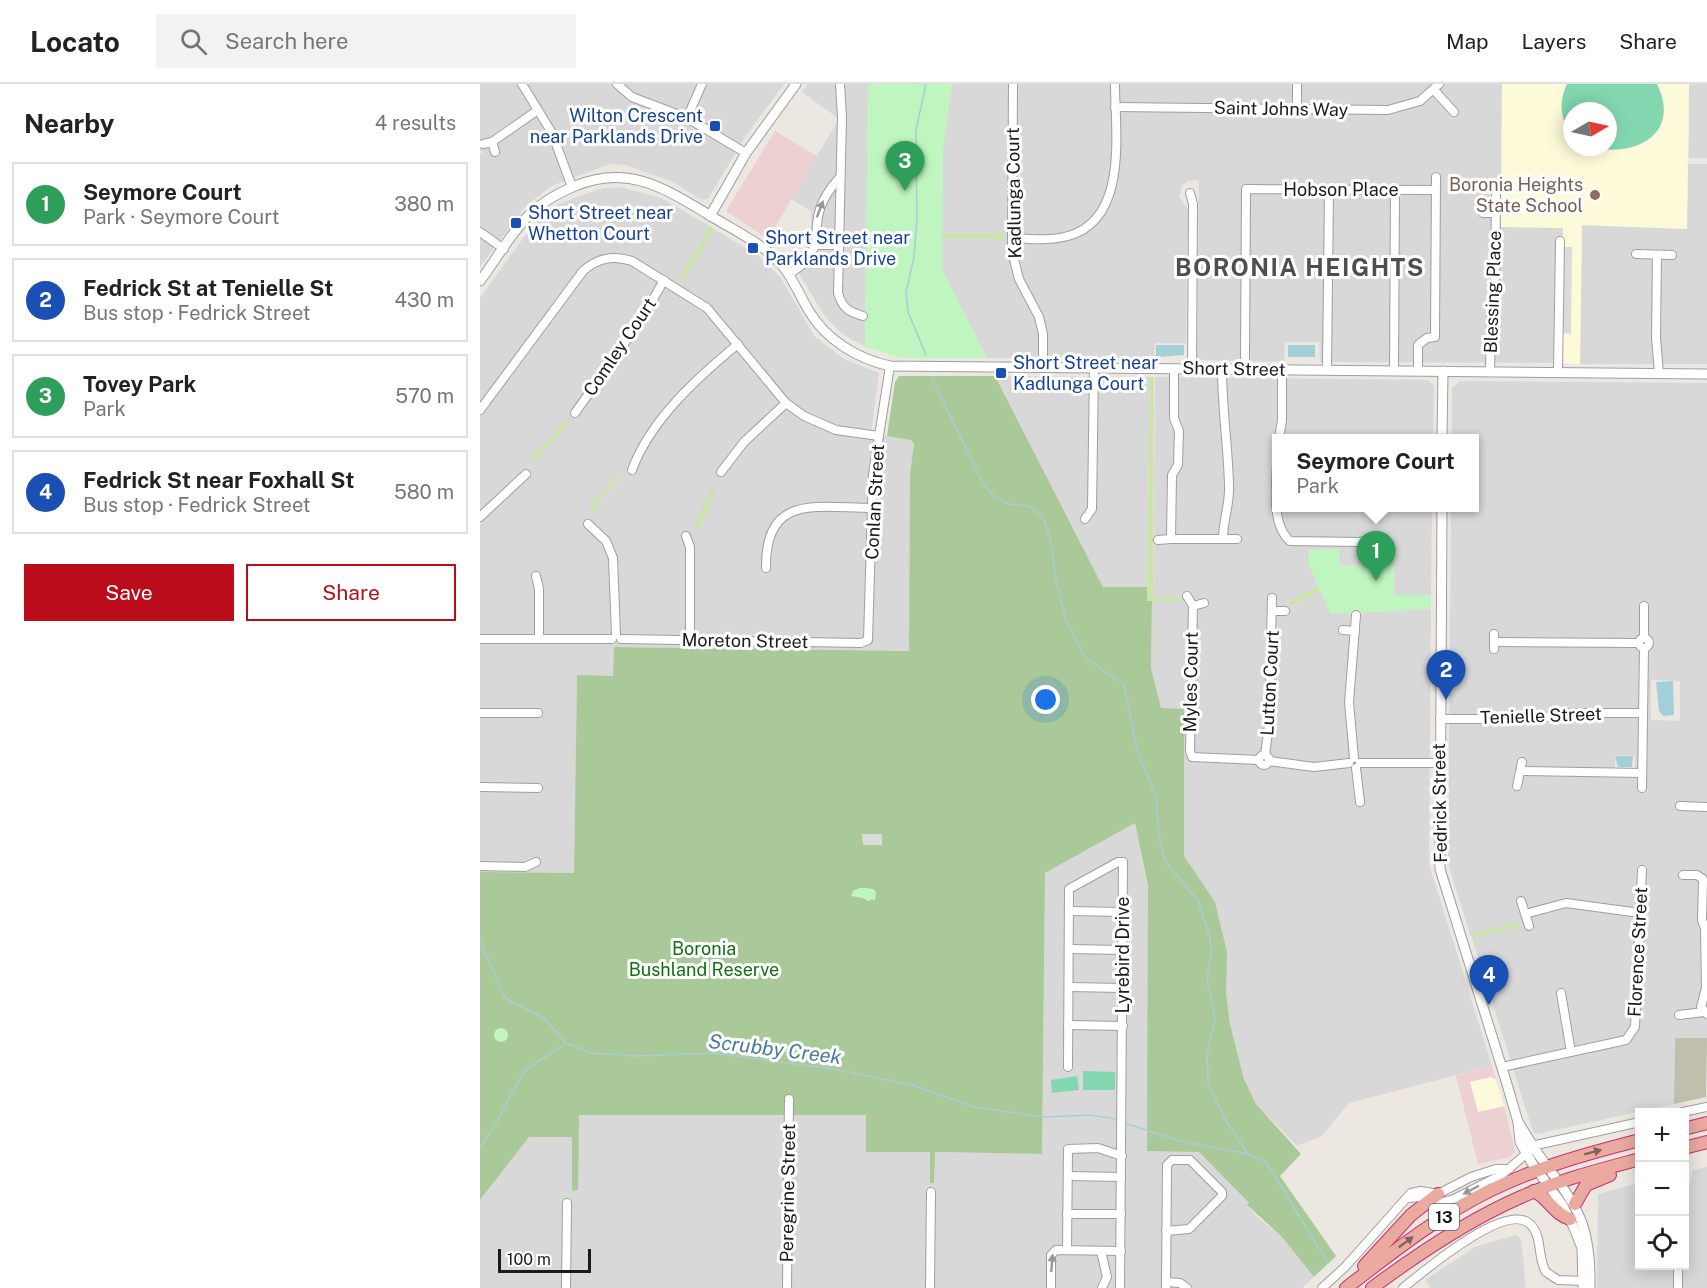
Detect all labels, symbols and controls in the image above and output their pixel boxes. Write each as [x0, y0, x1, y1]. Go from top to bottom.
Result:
search box [156, 14, 576, 68]
text: Locato [30, 25, 120, 58]
icon: search [177, 25, 210, 58]
text: Search here [225, 28, 348, 54]
text: Map [1446, 29, 1489, 54]
text: Layers [1522, 29, 1586, 54]
text: Share [1619, 29, 1677, 54]
street label: Saint Johns Way [1214, 97, 1349, 120]
north arrow [1563, 102, 1617, 156]
place label: Wilton Crescent near Parklands Drive [530, 105, 703, 147]
text: Nearby [24, 108, 114, 139]
text: 4 results [375, 111, 456, 135]
marker: Wilton Crescent near Parklands Drive [708, 119, 722, 133]
street label: Kadlunga Court [1002, 127, 1025, 259]
pin: 3 [886, 141, 924, 191]
place label: Boronia Heights State School [1449, 174, 1583, 216]
text: Seymore Court [83, 179, 242, 205]
street label: Hobson Place [1283, 179, 1399, 200]
marker: Boronia Heights State School [1588, 188, 1602, 202]
text: 1 [41, 192, 50, 216]
text: 380 m [394, 192, 454, 216]
one-way arrow [816, 200, 825, 218]
place label: Short Street near Whetton Court [528, 202, 673, 244]
text: Park · Seymore Court [83, 205, 280, 229]
marker: Short Street near Whetton Court [509, 216, 523, 230]
place label: Short Street near Parklands Drive [765, 227, 910, 269]
street label: Blessing Place [1480, 230, 1505, 354]
marker: Short Street near Parklands Drive [746, 241, 760, 255]
district label: BORONIA HEIGHTS [1175, 253, 1425, 281]
text: Fedrick St at Tenielle St [83, 275, 333, 301]
text: 2 [39, 288, 52, 312]
text: 430 m [395, 288, 454, 312]
street label: Comley Court [579, 294, 660, 400]
text: Bus stop · Fedrick Street [83, 301, 311, 325]
place label: Short Street near Kadlunga Court [1013, 352, 1158, 394]
street label: Short Street [1182, 357, 1286, 380]
marker: Short Street near Kadlunga Court [994, 366, 1008, 380]
text: Tovey Park [83, 371, 196, 397]
text: 3 [39, 384, 52, 408]
text: 570 m [395, 384, 454, 408]
text: Park [83, 397, 126, 421]
popup [1272, 434, 1479, 512]
street label: Conlan Street [861, 444, 888, 560]
text: Seymore Court [1296, 448, 1455, 474]
text: Fedrick St near Foxhall St [83, 467, 354, 493]
text: Park [1296, 474, 1339, 498]
text: 4 [39, 480, 52, 504]
text: 580 m [394, 480, 454, 504]
text: Bus stop · Fedrick Street [83, 493, 311, 517]
pin: 1 [1356, 532, 1396, 581]
button: Save [24, 564, 234, 621]
button: Share [246, 564, 456, 621]
street label: Moreton Street [681, 629, 809, 652]
street label: Lutton Court [1256, 630, 1283, 736]
street label: Myles Court [1179, 631, 1202, 733]
pin: 2 [1426, 650, 1466, 700]
your location [1031, 685, 1060, 714]
street label: Tenielle Street [1480, 703, 1602, 728]
street label: Fedrick Street [1428, 743, 1451, 863]
street label: Florence Street [1624, 886, 1651, 1017]
street label: Lyrebird Drive [1112, 897, 1133, 1013]
park label: Boronia Bushland Reserve [629, 938, 779, 980]
pin: 4 [1470, 956, 1508, 1005]
water label: Scrubby Creek [707, 1029, 843, 1069]
map controls [1635, 1108, 1689, 1270]
button: + [1635, 1108, 1689, 1162]
street label: Peregrine Street [776, 1123, 799, 1263]
one-way arrow [1584, 1147, 1602, 1157]
button: − [1635, 1162, 1689, 1216]
one-way arrow [1463, 1185, 1480, 1195]
road number: 13 [1429, 1204, 1459, 1230]
button: locate [1635, 1216, 1689, 1270]
one-way arrow [1399, 1237, 1414, 1249]
scale bar [498, 1246, 591, 1274]
text: 100 m [507, 1250, 551, 1269]
one-way arrow [1047, 1253, 1057, 1272]

